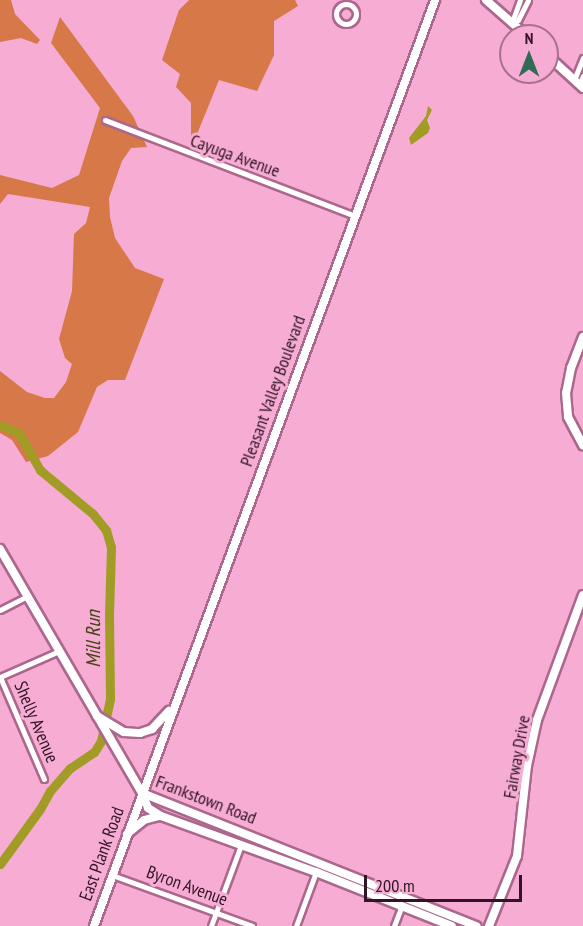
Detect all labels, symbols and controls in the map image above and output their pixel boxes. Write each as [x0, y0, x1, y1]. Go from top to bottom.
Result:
north arrow [499, 24, 559, 84]
text: N [525, 28, 533, 48]
street label: Cayuga Avenue [187, 130, 283, 182]
street label: Pleasant Valley Boulevard [235, 312, 311, 470]
water label: Mill Run [81, 610, 105, 668]
street label: Shelly Avenue [9, 677, 63, 767]
street label: Fairway Drive [499, 713, 535, 801]
street label: Frankstown Road [153, 771, 259, 829]
street label: East Plank Road [75, 804, 129, 904]
street label: Byron Avenue [143, 861, 231, 911]
scale bar [367, 863, 524, 901]
text: 200 m [375, 874, 415, 897]

